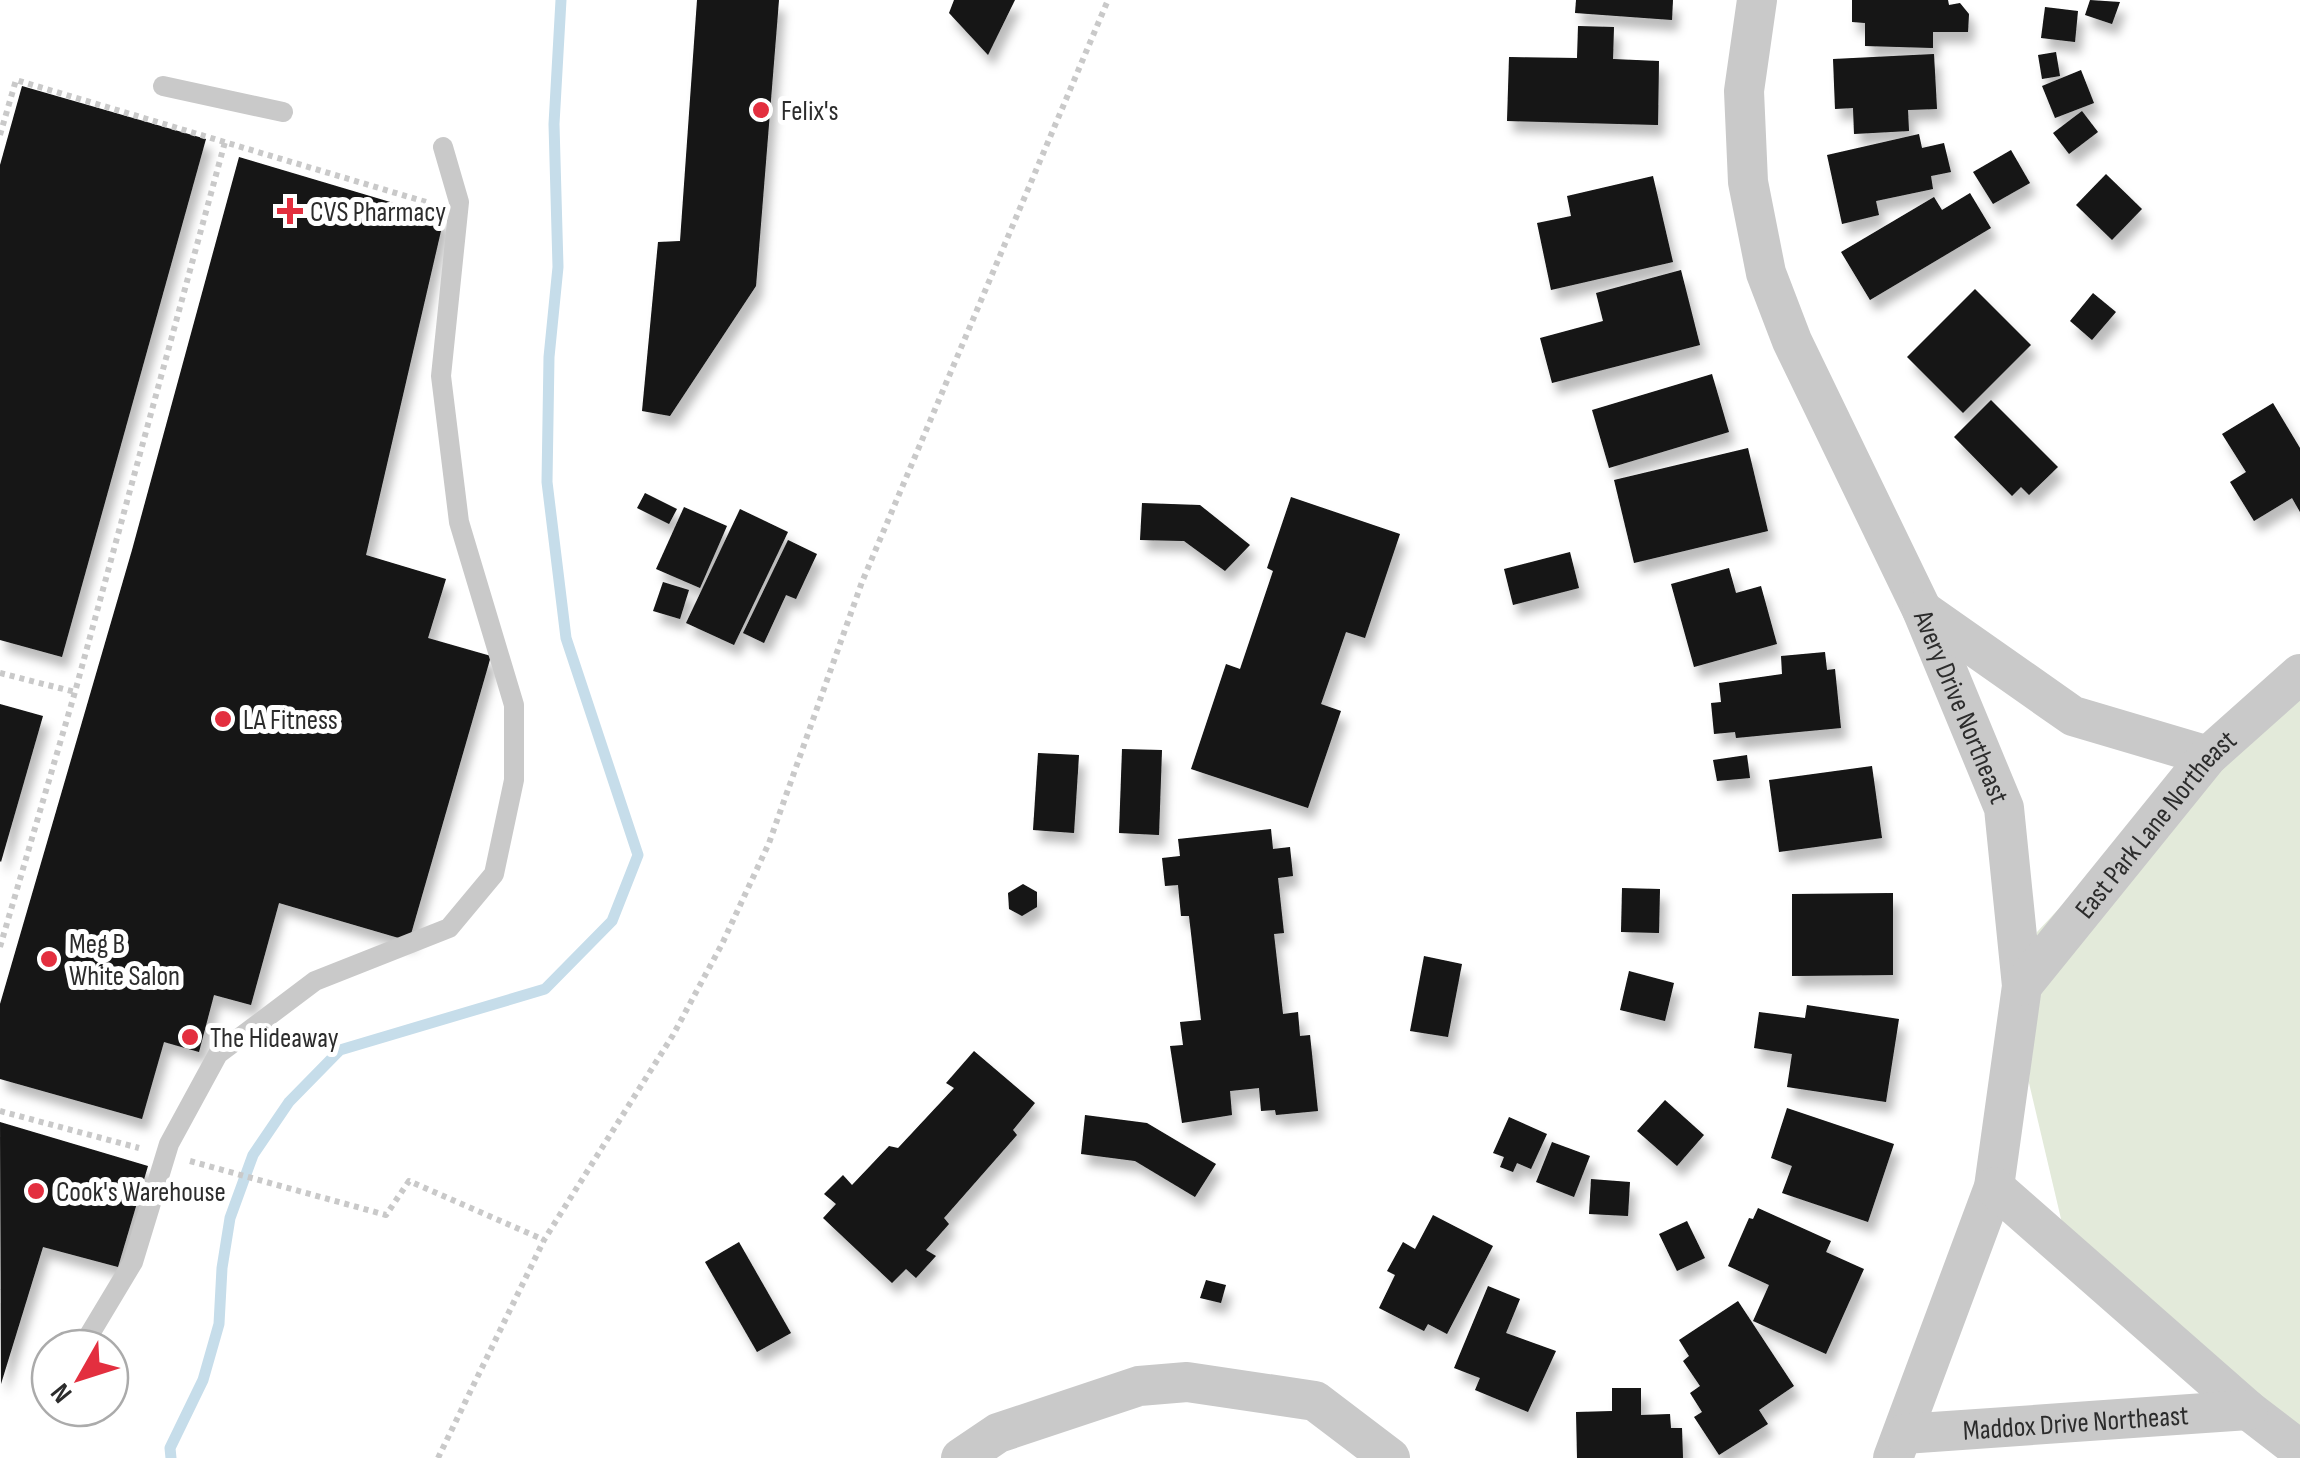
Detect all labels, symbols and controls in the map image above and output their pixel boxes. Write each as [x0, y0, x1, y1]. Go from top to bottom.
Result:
place label: Felix's [781, 95, 838, 128]
marker: Felix's [750, 99, 772, 121]
place label: CVS Pharmacy [310, 196, 446, 229]
marker: CVS Pharmacy [279, 200, 301, 222]
street label: Avery Drive Northeast [1906, 605, 2015, 809]
place label: LA Fitness [243, 704, 338, 737]
marker: LA Fitness [212, 708, 234, 730]
street label: East Park Lane Northeast [2069, 724, 2244, 925]
place label: Meg B White Salon [69, 928, 180, 993]
marker: Meg B White Salon [38, 948, 60, 970]
place label: The Hideaway [210, 1022, 339, 1055]
marker: The Hideaway [179, 1026, 201, 1048]
place label: Cook's Warehouse [56, 1176, 226, 1209]
marker: Cook's Warehouse [25, 1180, 47, 1202]
north arrow [30, 1328, 130, 1428]
text: N [44, 1377, 79, 1409]
street label: Maddox Drive Northeast [1962, 1399, 2190, 1448]

